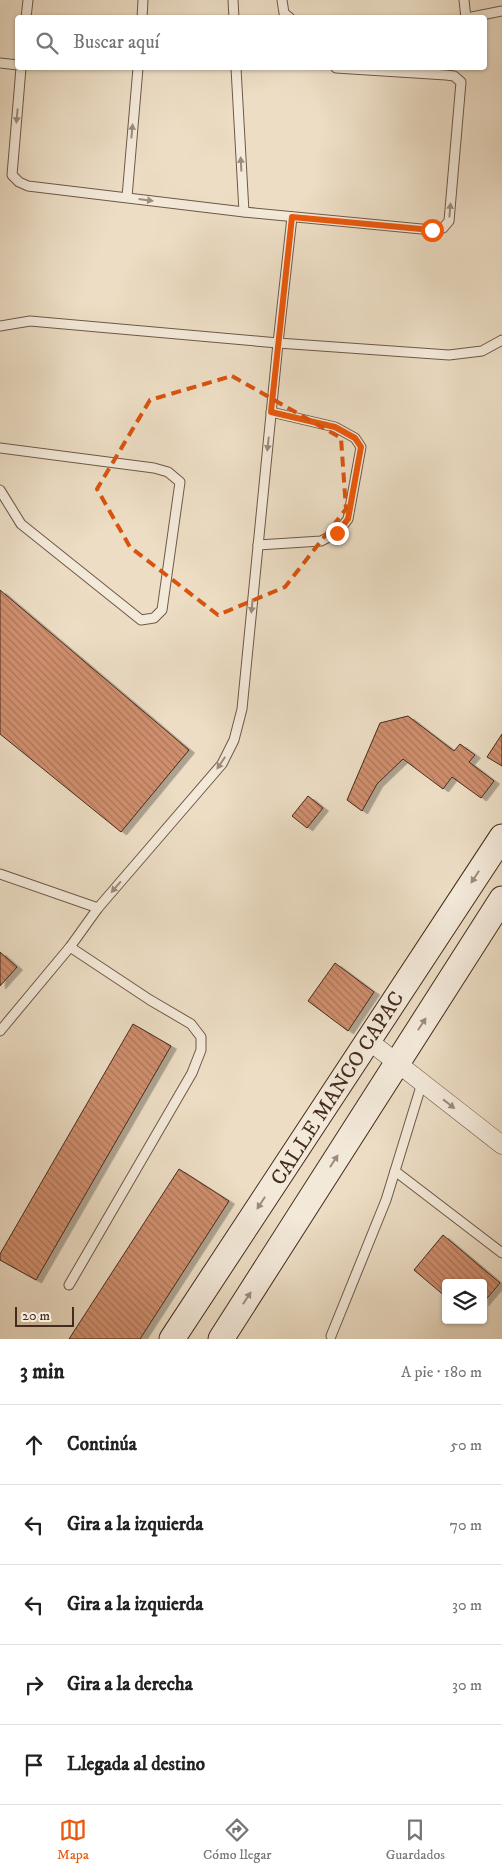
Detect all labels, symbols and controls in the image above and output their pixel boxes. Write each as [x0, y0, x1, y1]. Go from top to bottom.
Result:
search box [15, 15, 487, 70]
icon: search [33, 29, 61, 57]
text: Buscar aquí [73, 31, 159, 54]
one-way arrow [13, 108, 21, 124]
one-way arrow [128, 123, 136, 139]
one-way arrow [237, 155, 245, 171]
one-way arrow [138, 196, 154, 204]
one-way arrow [446, 201, 454, 217]
route start [421, 219, 444, 242]
one-way arrow [264, 436, 272, 452]
route end [326, 522, 349, 545]
one-way arrow [248, 598, 256, 614]
one-way arrow [216, 756, 226, 770]
one-way arrow [471, 871, 480, 884]
one-way arrow [111, 880, 122, 893]
street label: CALLE MANCO CAPAC [265, 987, 410, 1190]
one-way arrow [417, 1017, 426, 1031]
one-way arrow [442, 1098, 455, 1109]
one-way arrow [329, 1154, 339, 1167]
one-way arrow [256, 1197, 266, 1210]
map controls [442, 1279, 487, 1324]
button: layers [442, 1279, 487, 1324]
one-way arrow [242, 1291, 251, 1305]
scale bar [15, 1304, 74, 1327]
text: 20 m [22, 1307, 50, 1325]
text: 3 min [20, 1359, 65, 1385]
text: A pie · 180 m [401, 1362, 482, 1382]
icon: ahead [20, 1431, 48, 1459]
text: Continúa [67, 1433, 137, 1456]
text: 50 m [450, 1435, 482, 1455]
icon: left [20, 1511, 48, 1539]
text: Gira a la izquierda [67, 1513, 203, 1536]
text: 70 m [450, 1515, 482, 1535]
icon: left [20, 1591, 48, 1619]
text: Gira a la izquierda [67, 1593, 203, 1616]
text: 30 m [452, 1595, 482, 1615]
icon: right [20, 1671, 48, 1699]
text: Gira a la derecha [67, 1673, 193, 1696]
text: 30 m [452, 1675, 482, 1695]
icon: arrive [20, 1751, 48, 1779]
text: Llegada al destino [67, 1753, 205, 1776]
tab: Mapa [57, 1816, 89, 1864]
tab: Cómo llegar [203, 1816, 272, 1864]
tab: Guardados [386, 1816, 445, 1864]

